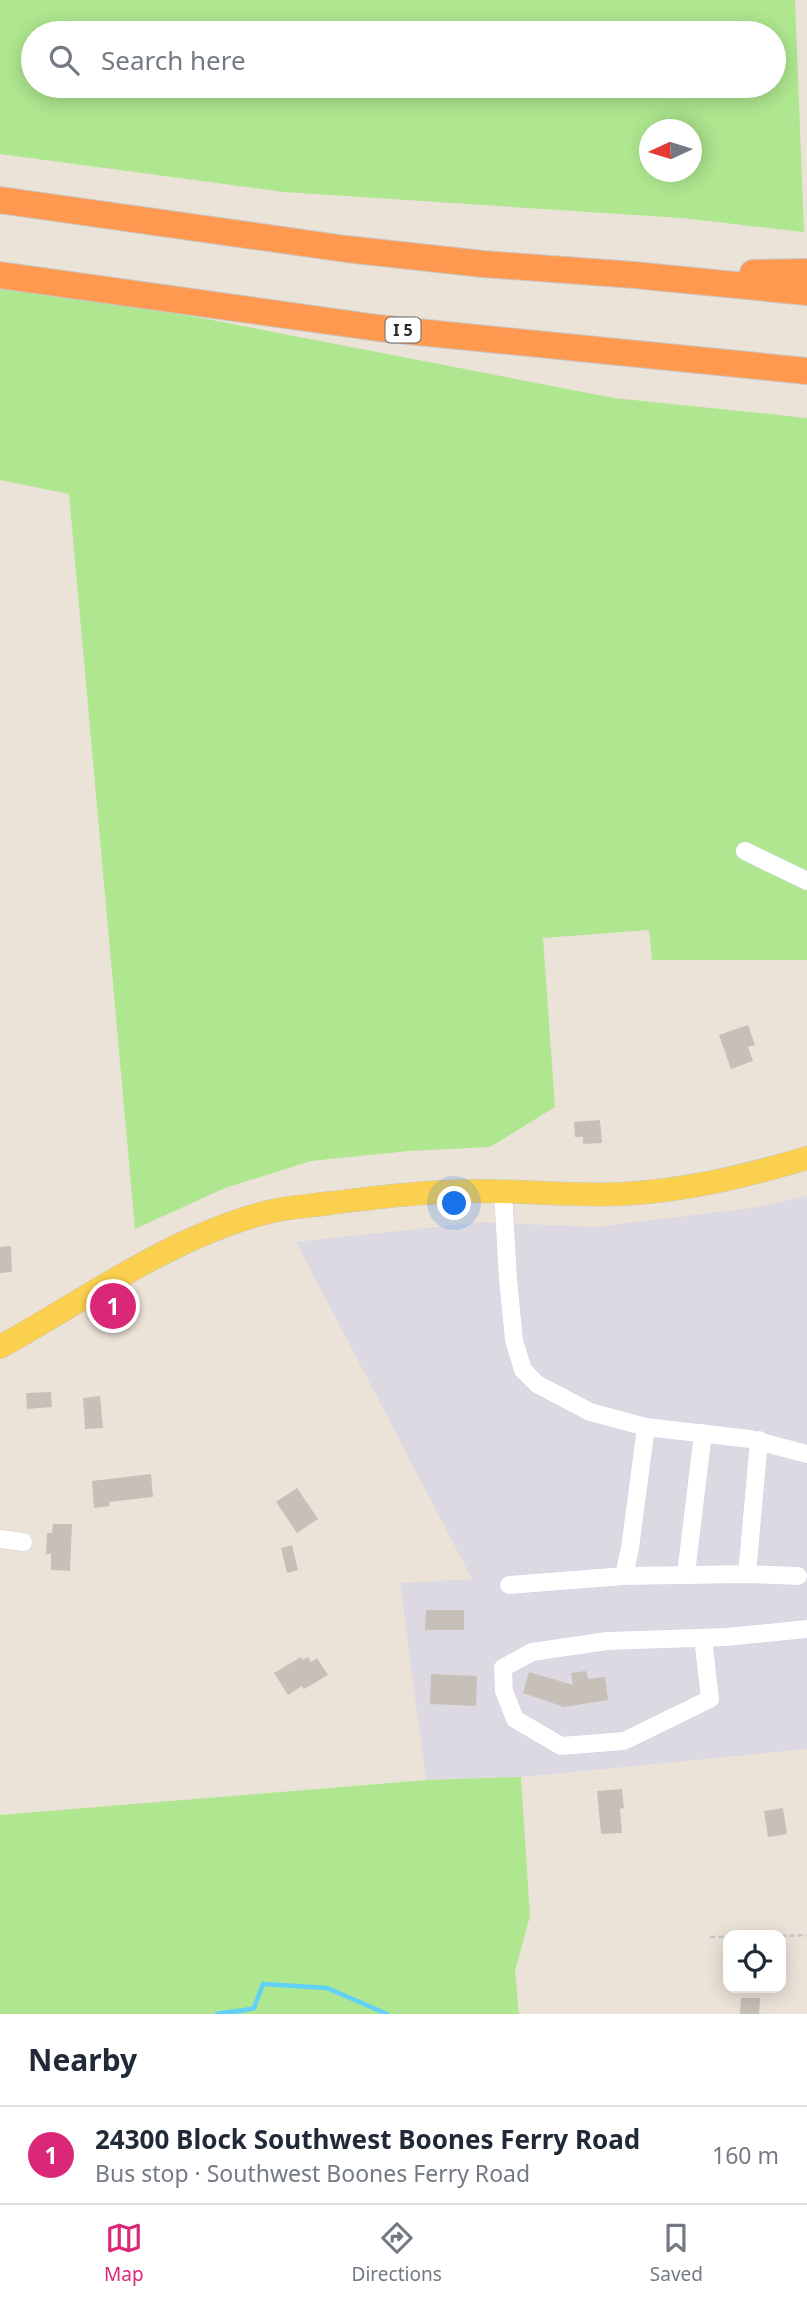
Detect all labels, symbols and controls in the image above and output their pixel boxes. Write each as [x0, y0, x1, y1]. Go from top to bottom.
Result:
search box [21, 21, 786, 98]
icon: search [45, 41, 83, 79]
text: Search here [101, 42, 246, 78]
north arrow [639, 119, 702, 182]
road number: I 5 [386, 318, 420, 342]
your location [437, 1186, 471, 1220]
pin: 1 [90, 1280, 136, 1332]
map controls [723, 1930, 786, 1993]
button: locate [723, 1930, 786, 1993]
text: Nearby [28, 2039, 137, 2080]
text: 24300 Block Southwest Boones Ferry Road [95, 2121, 640, 2157]
text: 1 [44, 2139, 58, 2171]
text: 160 m [712, 2139, 779, 2171]
text: Bus stop · Southwest Boones Ferry Road [95, 2157, 530, 2189]
tab: Map [104, 2219, 144, 2287]
tab: Directions [352, 2219, 442, 2287]
tab: Saved [650, 2219, 703, 2287]

